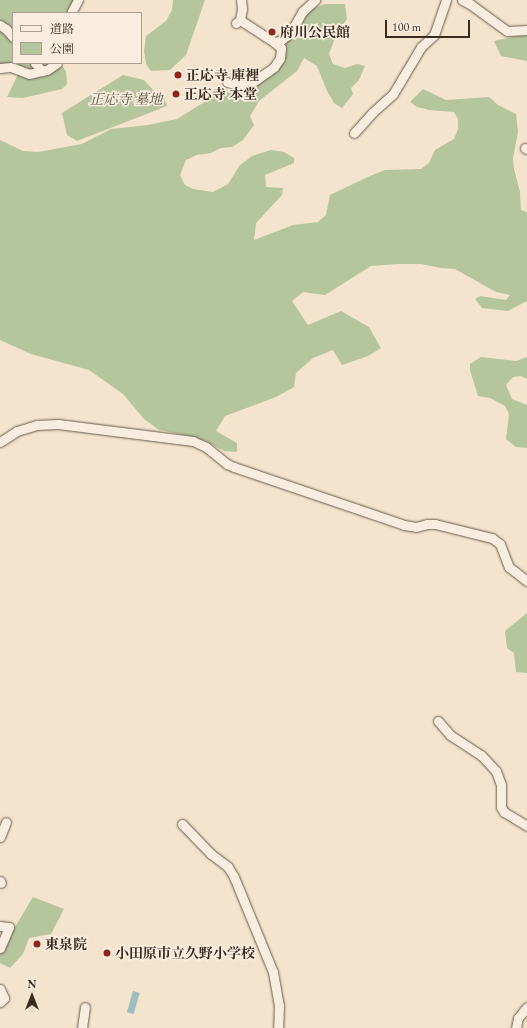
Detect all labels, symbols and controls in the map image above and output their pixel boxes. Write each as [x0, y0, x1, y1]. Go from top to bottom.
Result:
legend [12, 12, 142, 64]
scale bar [387, 12, 472, 38]
text: 100 m [392, 19, 421, 35]
text: 道路 [50, 21, 74, 37]
place label: 府川公民館 [280, 24, 350, 40]
marker: 府川公民館 [267, 27, 277, 37]
text: 公園 [50, 41, 74, 57]
place label: 正応寺 庫裡 [186, 67, 259, 83]
marker: 正応寺 庫裡 [173, 70, 183, 80]
place label: 正応寺 本堂 [184, 86, 257, 102]
marker: 正応寺 本堂 [171, 89, 181, 99]
park label: 正応寺 墓地 [90, 91, 162, 107]
place label: 東泉院 [45, 936, 87, 952]
marker: 東泉院 [32, 939, 42, 949]
place label: 小田原市立久野小学校 [115, 945, 255, 961]
marker: 小田原市立久野小学校 [102, 948, 112, 958]
north arrow [12, 976, 52, 1016]
text: N [28, 977, 36, 991]

